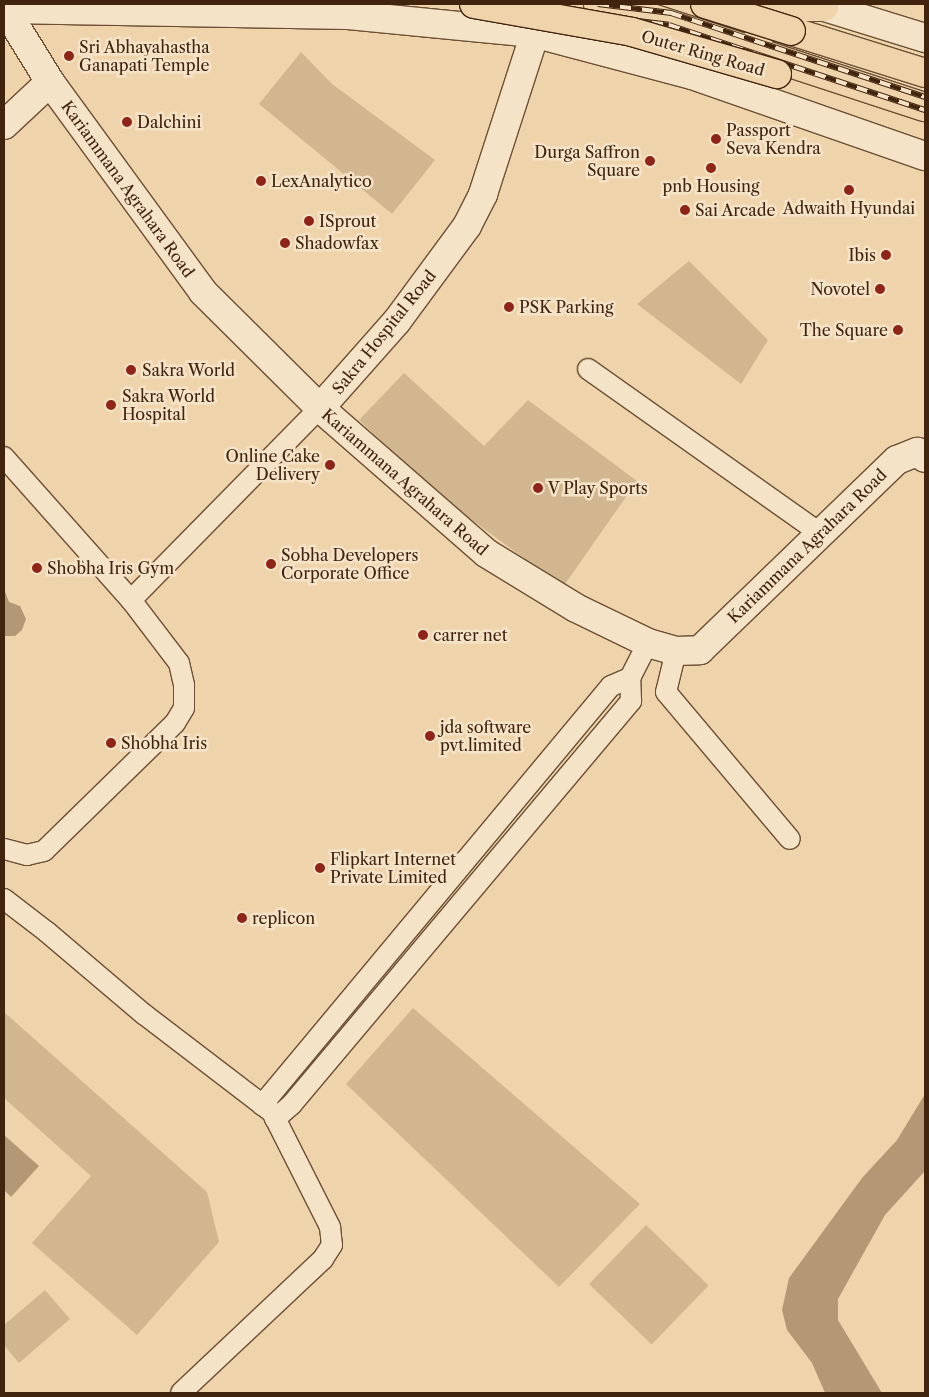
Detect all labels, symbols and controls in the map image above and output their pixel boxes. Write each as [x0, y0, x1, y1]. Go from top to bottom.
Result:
street label: Outer Ring Road [639, 26, 767, 80]
place label: Sri Abhayahastha Ganapati Temple [79, 37, 210, 75]
marker: Sri Abhayahastha Ganapati Temple [63, 50, 75, 62]
street label: Kariammana Agrahara Road [57, 97, 199, 281]
place label: Dalchini [137, 112, 201, 132]
marker: Dalchini [121, 116, 133, 128]
place label: Passport Seva Kendra [726, 120, 821, 158]
marker: Passport Seva Kendra [710, 133, 722, 145]
place label: Durga Saffron Square [534, 142, 640, 180]
marker: Durga Saffron Square [644, 155, 656, 167]
marker: pnb Housing [705, 162, 717, 174]
place label: LexAnalytico [271, 171, 372, 191]
marker: LexAnalytico [255, 175, 267, 187]
place label: pnb Housing [662, 176, 760, 196]
marker: Adwaith Hyundai [843, 184, 855, 196]
place label: Adwaith Hyundai [783, 198, 915, 218]
place label: Sai Arcade [695, 200, 776, 220]
marker: Sai Arcade [679, 204, 691, 216]
place label: ISprout [319, 211, 376, 231]
marker: ISprout [303, 215, 315, 227]
place label: Shadowfax [295, 233, 379, 253]
marker: Shadowfax [279, 237, 291, 249]
place label: Ibis [848, 245, 876, 265]
marker: Ibis [880, 249, 892, 261]
street label: Sakra Hospital Road [328, 266, 440, 398]
place label: Novotel [810, 279, 870, 299]
marker: Novotel [874, 283, 886, 295]
place label: PSK Parking [519, 297, 614, 317]
marker: PSK Parking [503, 301, 515, 313]
place label: The Square [800, 320, 888, 340]
marker: The Square [892, 324, 904, 336]
place label: Sakra World [142, 360, 236, 380]
marker: Sakra World [124, 363, 138, 377]
place label: Sakra World Hospital [122, 386, 216, 424]
marker: Sakra World Hospital [104, 398, 118, 412]
street label: Kariammana Agrahara Road [318, 404, 492, 560]
place label: Online Cake Delivery [225, 446, 320, 484]
marker: Online Cake Delivery [324, 459, 336, 471]
street label: Kariammana Agrahara Road [723, 465, 891, 627]
place label: V Play Sports [548, 478, 649, 498]
marker: V Play Sports [532, 482, 544, 494]
place label: Sobha Developers Corporate Office [281, 545, 419, 583]
place label: Shobha Iris Gym [47, 558, 174, 578]
marker: Sobha Developers Corporate Office [265, 558, 277, 570]
marker: Shobha Iris Gym [31, 562, 43, 574]
place label: carrer net [433, 625, 508, 645]
marker: carrer net [417, 629, 429, 641]
place label: jda software pvt.limited [440, 717, 531, 755]
marker: jda software pvt.limited [424, 730, 436, 742]
place label: Shobha Iris [121, 733, 207, 753]
marker: Shobha Iris [105, 737, 117, 749]
place label: Flipkart Internet Private Limited [330, 849, 456, 887]
marker: Flipkart Internet Private Limited [314, 862, 326, 874]
place label: replicon [252, 908, 315, 928]
marker: replicon [236, 912, 248, 924]

